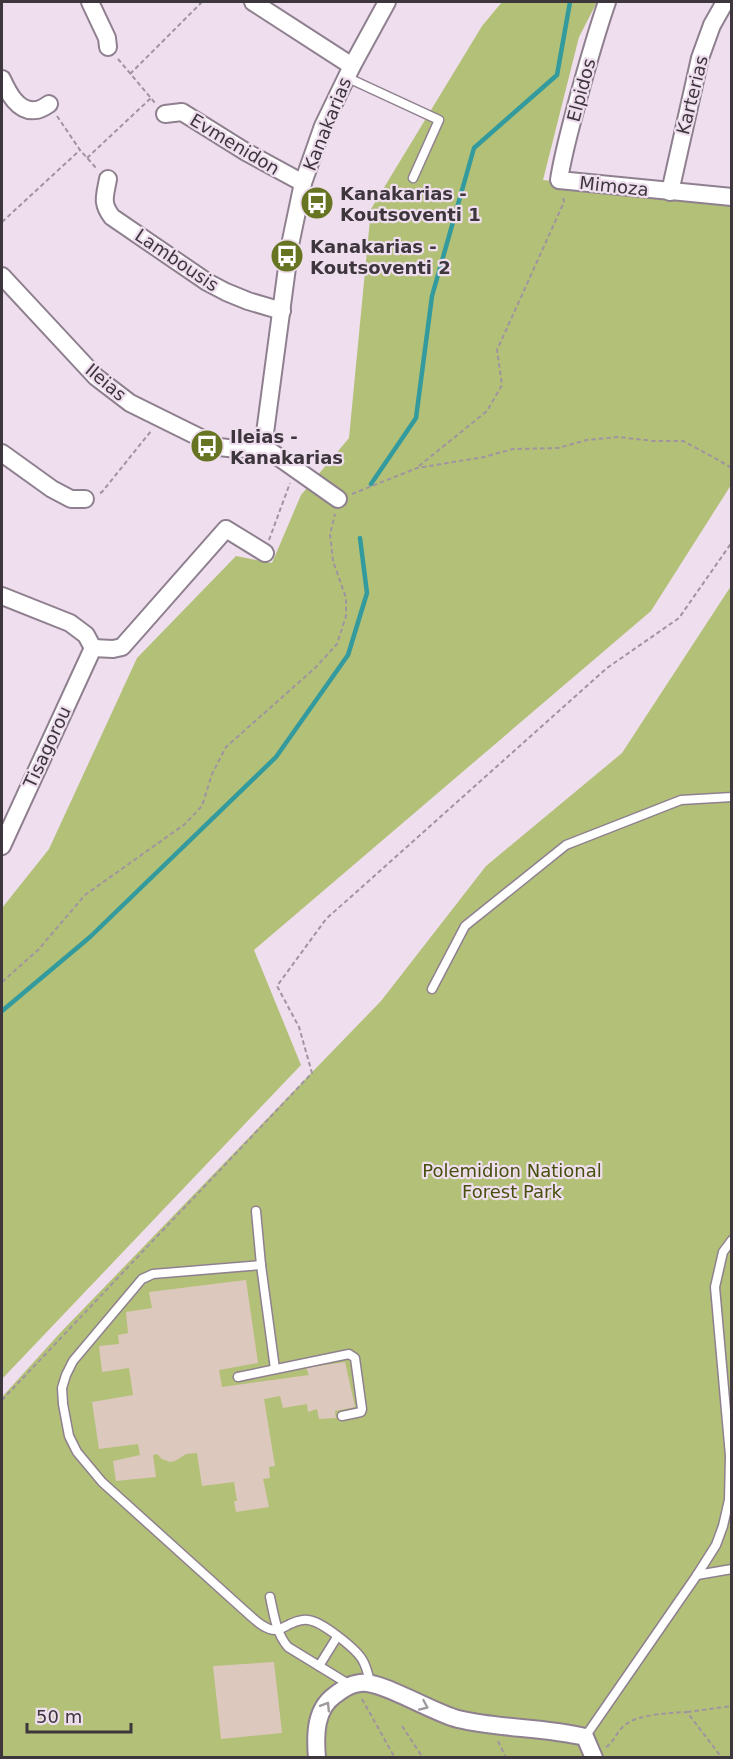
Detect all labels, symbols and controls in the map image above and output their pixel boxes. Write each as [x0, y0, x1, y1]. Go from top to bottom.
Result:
street label: Karterias [672, 53, 712, 137]
street label: Elpidos [562, 56, 600, 124]
street label: Kanakarias [299, 74, 355, 174]
street label: Evmenidon [186, 109, 284, 179]
street label: Mimoza [578, 172, 650, 200]
place label: Kanakarias - Koutsoventi 1 [340, 183, 481, 225]
bus stop icon: Kanakarias - Koutsoventi 1 [299, 185, 335, 221]
street label: Lambousis [131, 224, 223, 296]
place label: Kanakarias - Koutsoventi 2 [310, 236, 451, 278]
bus stop icon: Kanakarias - Koutsoventi 2 [269, 238, 305, 274]
street label: Ileias [81, 359, 131, 405]
place label: Ileias - Kanakarias [230, 426, 343, 468]
bus stop icon: Ileias - Kanakarias [189, 428, 225, 464]
street label: Tisagorou [19, 703, 75, 792]
park label: Polemidion National Forest Park [422, 1160, 602, 1202]
scale bar [27, 1696, 130, 1734]
one-way arrow [418, 1699, 429, 1711]
one-way arrow [318, 1702, 330, 1712]
text: 50 m [36, 1706, 82, 1727]

